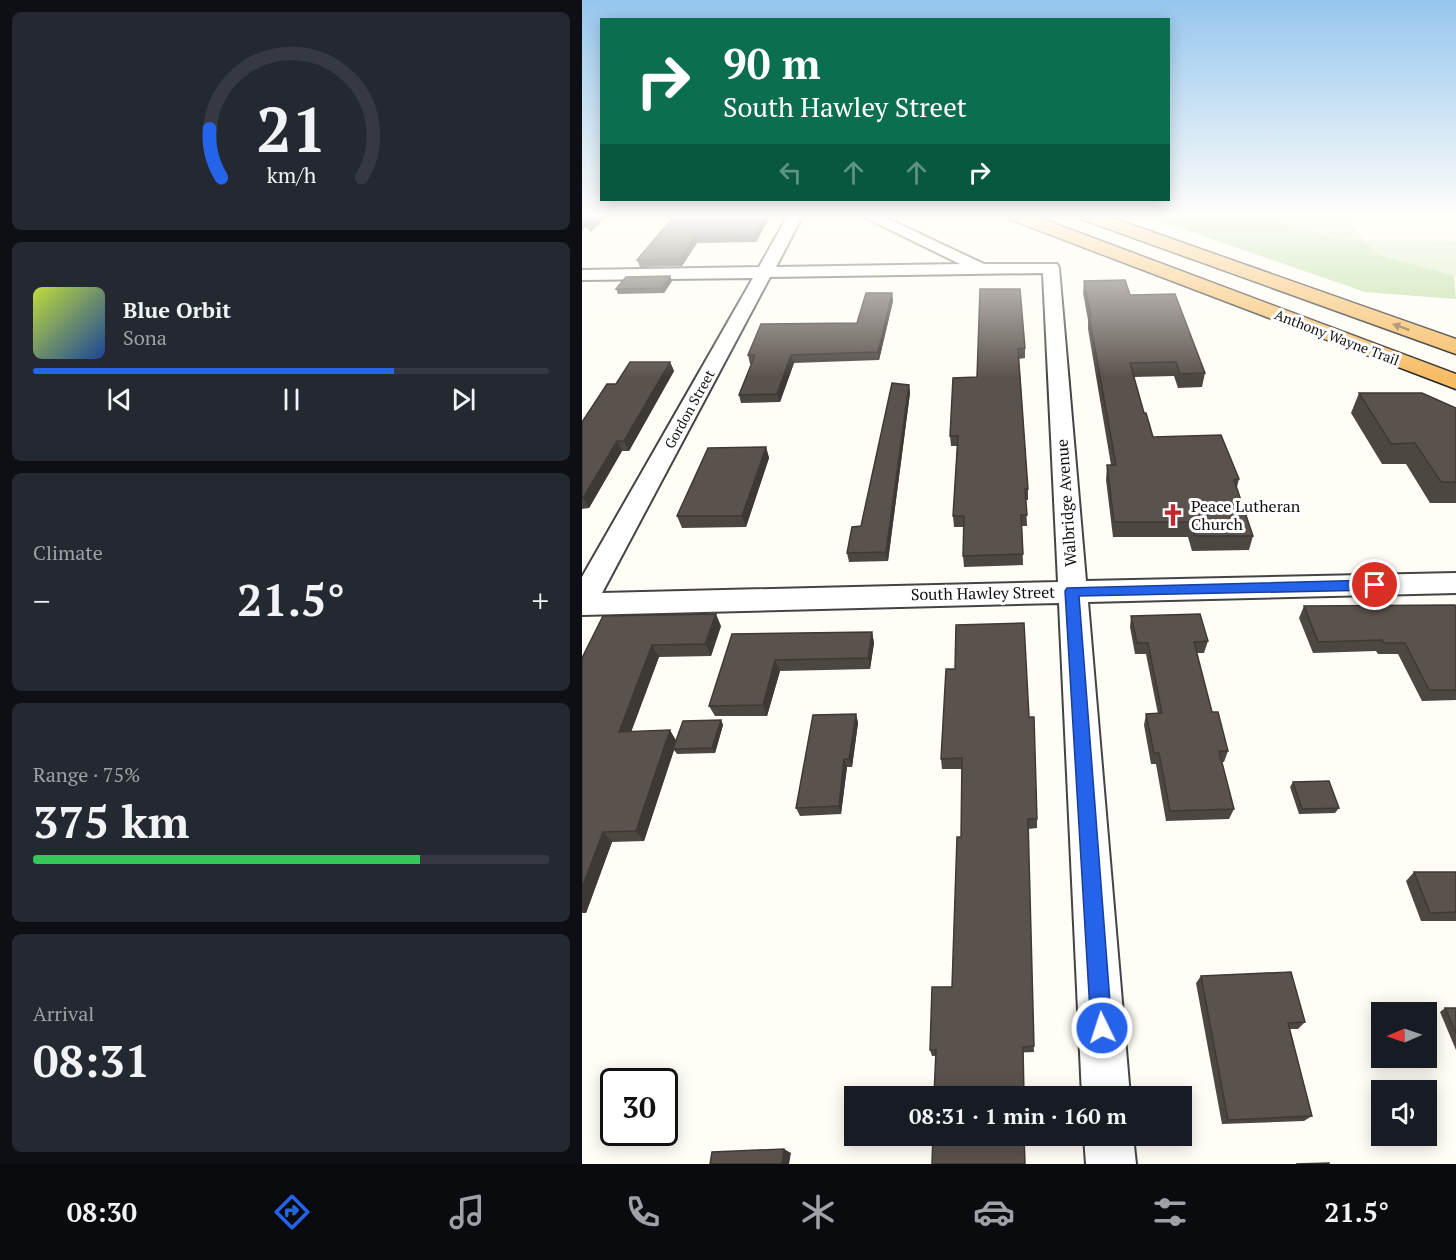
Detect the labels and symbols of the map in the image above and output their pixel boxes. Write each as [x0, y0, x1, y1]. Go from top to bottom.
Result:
street label: Anthony Wayne Trail [1272, 304, 1402, 370]
one-way arrow [1392, 322, 1410, 332]
street label: Gordon Street [660, 366, 719, 452]
street label: Walbridge Avenue [1051, 438, 1081, 568]
place label: Peace Lutheran Church [1191, 495, 1301, 535]
church icon: Peace Lutheran Church [1160, 502, 1186, 528]
pin [1349, 559, 1400, 610]
street label: South Hawley Street [911, 581, 1055, 605]
position arrow [1070, 996, 1134, 1060]
north arrow [1371, 1002, 1437, 1068]
speed limit sign: 30 [600, 1068, 678, 1146]

